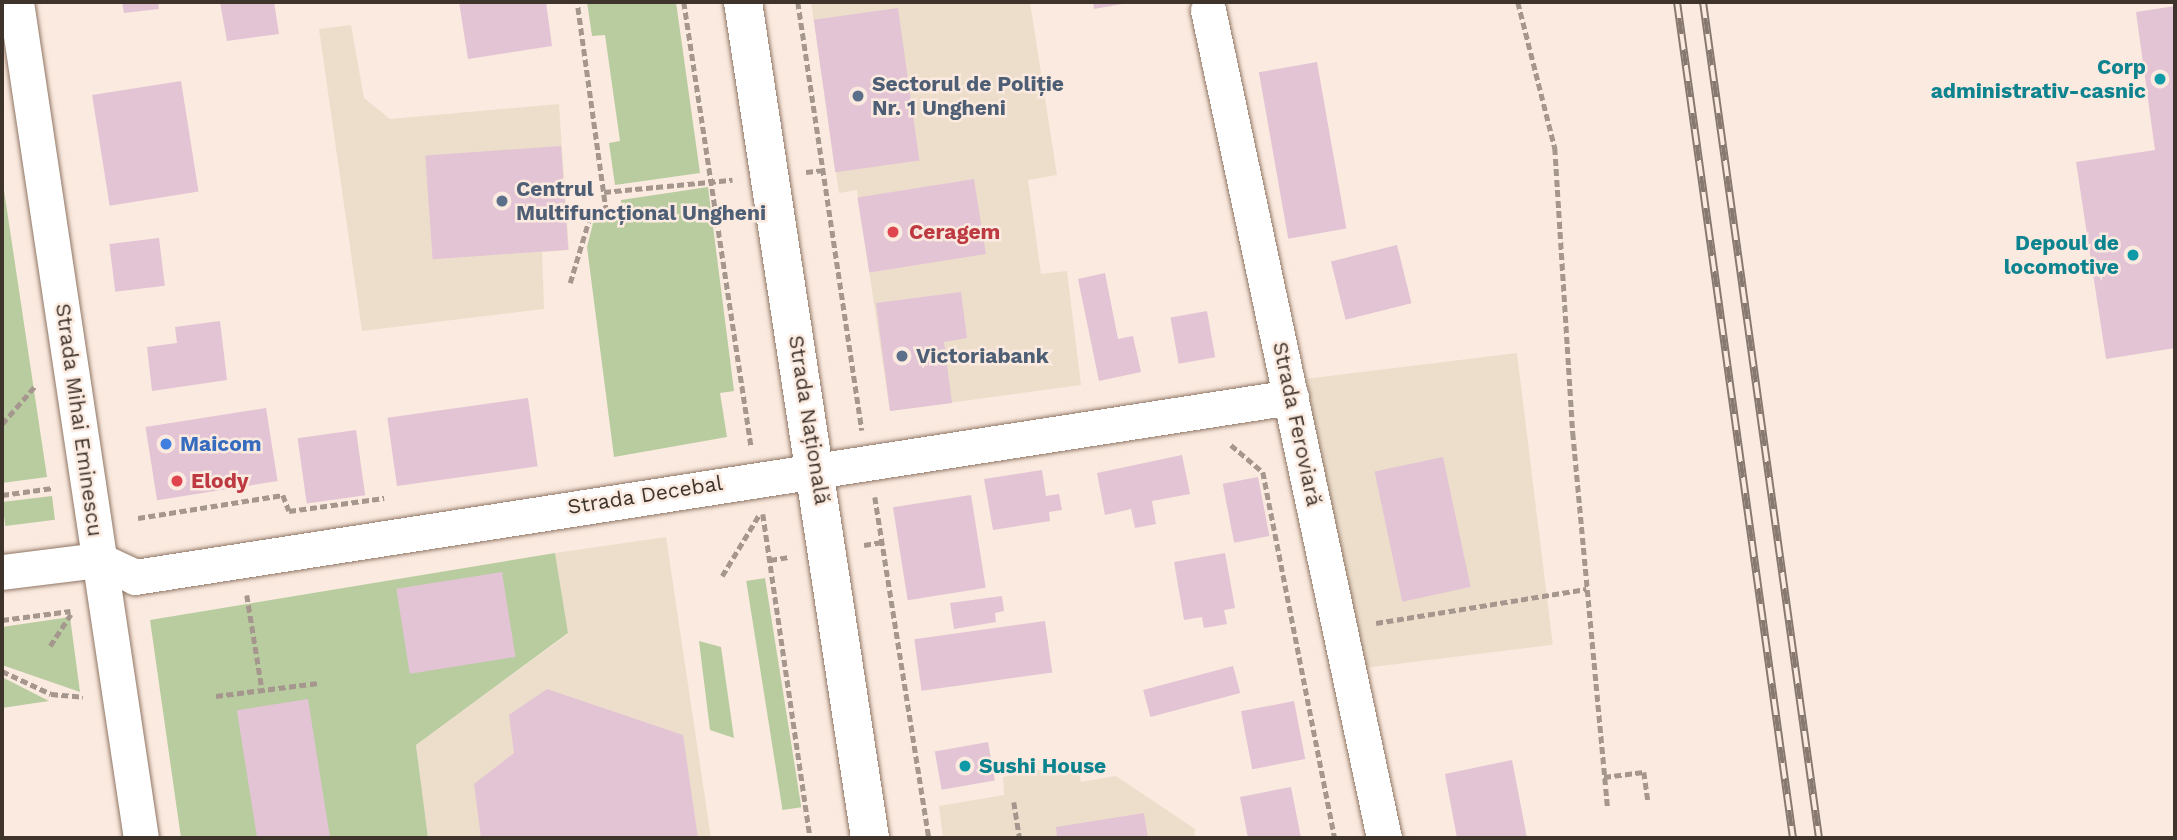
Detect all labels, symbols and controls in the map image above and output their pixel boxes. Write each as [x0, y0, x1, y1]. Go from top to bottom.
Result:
place label: Corp administrativ-casnic [1931, 54, 2146, 104]
place label: Sectorul de Poliție Nr. 1 Ungheni [872, 71, 1064, 121]
marker: Corp administrativ-casnic [2152, 71, 2168, 87]
marker: Sectorul de Poliție Nr. 1 Ungheni [850, 88, 866, 104]
place label: Centrul Multifuncțional Ungheni [516, 176, 766, 226]
marker: Centrul Multifuncțional Ungheni [494, 193, 510, 209]
place label: Ceragem [909, 219, 1000, 245]
marker: Ceragem [883, 222, 903, 242]
place label: Depoul de locomotive [2004, 230, 2119, 280]
marker: Depoul de locomotive [2125, 247, 2141, 263]
street label: Strada Mihai Eminescu [50, 302, 108, 538]
street label: Strada Națională [783, 333, 835, 507]
street label: Strada Feroviară [1267, 339, 1327, 509]
place label: Victoriabank [916, 343, 1049, 369]
marker: Victoriabank [894, 348, 910, 364]
place label: Maicom [180, 431, 262, 457]
marker: Maicom [158, 436, 174, 452]
place label: Elody [191, 468, 249, 494]
street label: Strada Decebal [565, 470, 725, 520]
marker: Elody [169, 473, 185, 489]
place label: Sushi House [979, 753, 1106, 779]
marker: Sushi House [957, 758, 973, 774]

